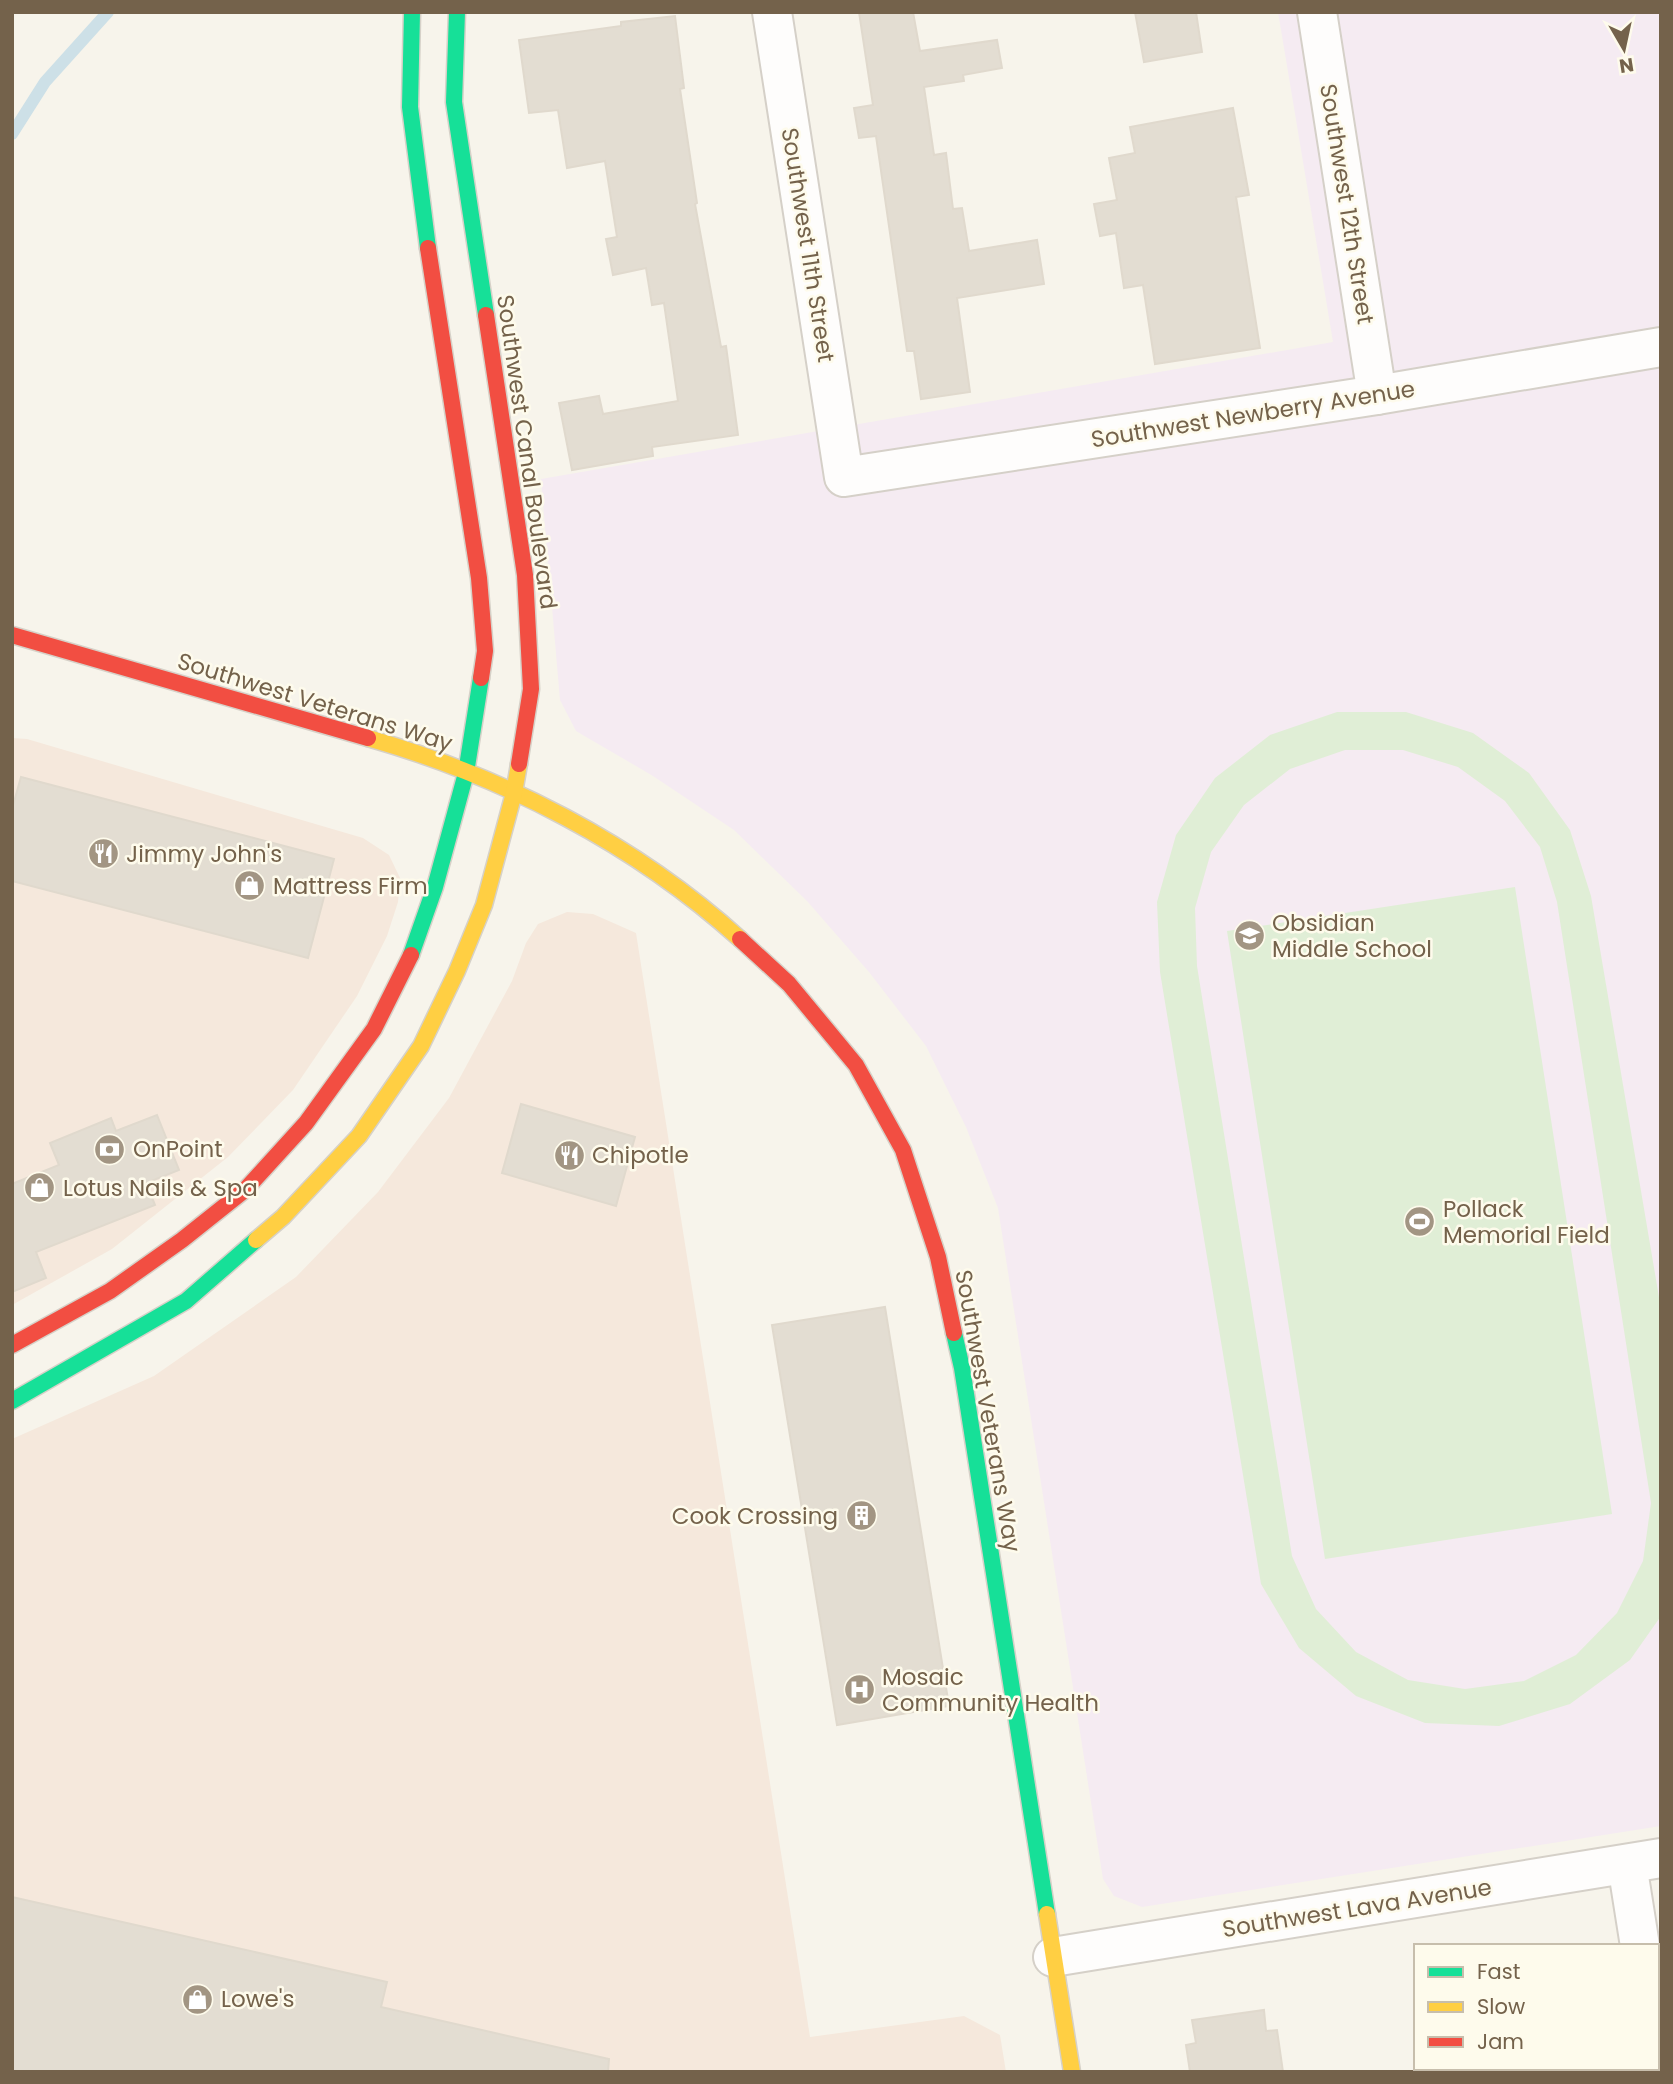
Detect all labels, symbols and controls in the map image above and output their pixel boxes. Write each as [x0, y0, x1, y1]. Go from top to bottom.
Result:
north arrow [1589, 14, 1659, 84]
text: N [1617, 51, 1636, 80]
street label: Southwest 12th Street [1312, 82, 1382, 326]
street label: Southwest 11th Street [774, 125, 842, 365]
street label: Southwest Canal Boulevard [489, 293, 565, 611]
street label: Southwest Newberry Avenue [1089, 373, 1417, 455]
street label: Southwest Veterans Way [174, 645, 456, 759]
restaurant icon: Jimmy John's [86, 837, 120, 871]
place label: Jimmy John's [126, 838, 282, 870]
shop icon: Mattress Firm [233, 869, 267, 903]
place label: Mattress Firm [273, 870, 428, 902]
place label: Obsidian Middle School [1272, 907, 1432, 965]
school or university icon: Obsidian Middle School [1232, 919, 1266, 953]
bank icon: OnPoint [93, 1132, 127, 1166]
place label: OnPoint [133, 1133, 223, 1165]
restaurant icon: Chipotle [552, 1138, 586, 1172]
place label: Chipotle [592, 1139, 689, 1171]
shop icon: Lotus Nails & Spa [23, 1171, 57, 1205]
place label: Lotus Nails & Spa [63, 1172, 258, 1204]
place label: Pollack Memorial Field [1443, 1193, 1610, 1251]
sports icon: Pollack Memorial Field [1403, 1205, 1437, 1239]
street label: Southwest Veterans Way [947, 1267, 1029, 1555]
building icon: Cook Crossing [844, 1499, 878, 1533]
place label: Cook Crossing [672, 1500, 838, 1532]
place label: Mosaic Community Health [882, 1661, 1099, 1719]
hospital icon: Mosaic Community Health [842, 1673, 876, 1707]
street label: Southwest Lava Avenue [1220, 1871, 1494, 1945]
legend [1414, 1944, 1659, 2070]
text: Fast [1477, 1957, 1520, 1986]
shop icon: Lowe's [181, 1982, 215, 2016]
place label: Lowe's [221, 1983, 294, 2015]
text: Slow [1477, 1992, 1525, 2021]
text: Jam [1477, 2027, 1524, 2056]

